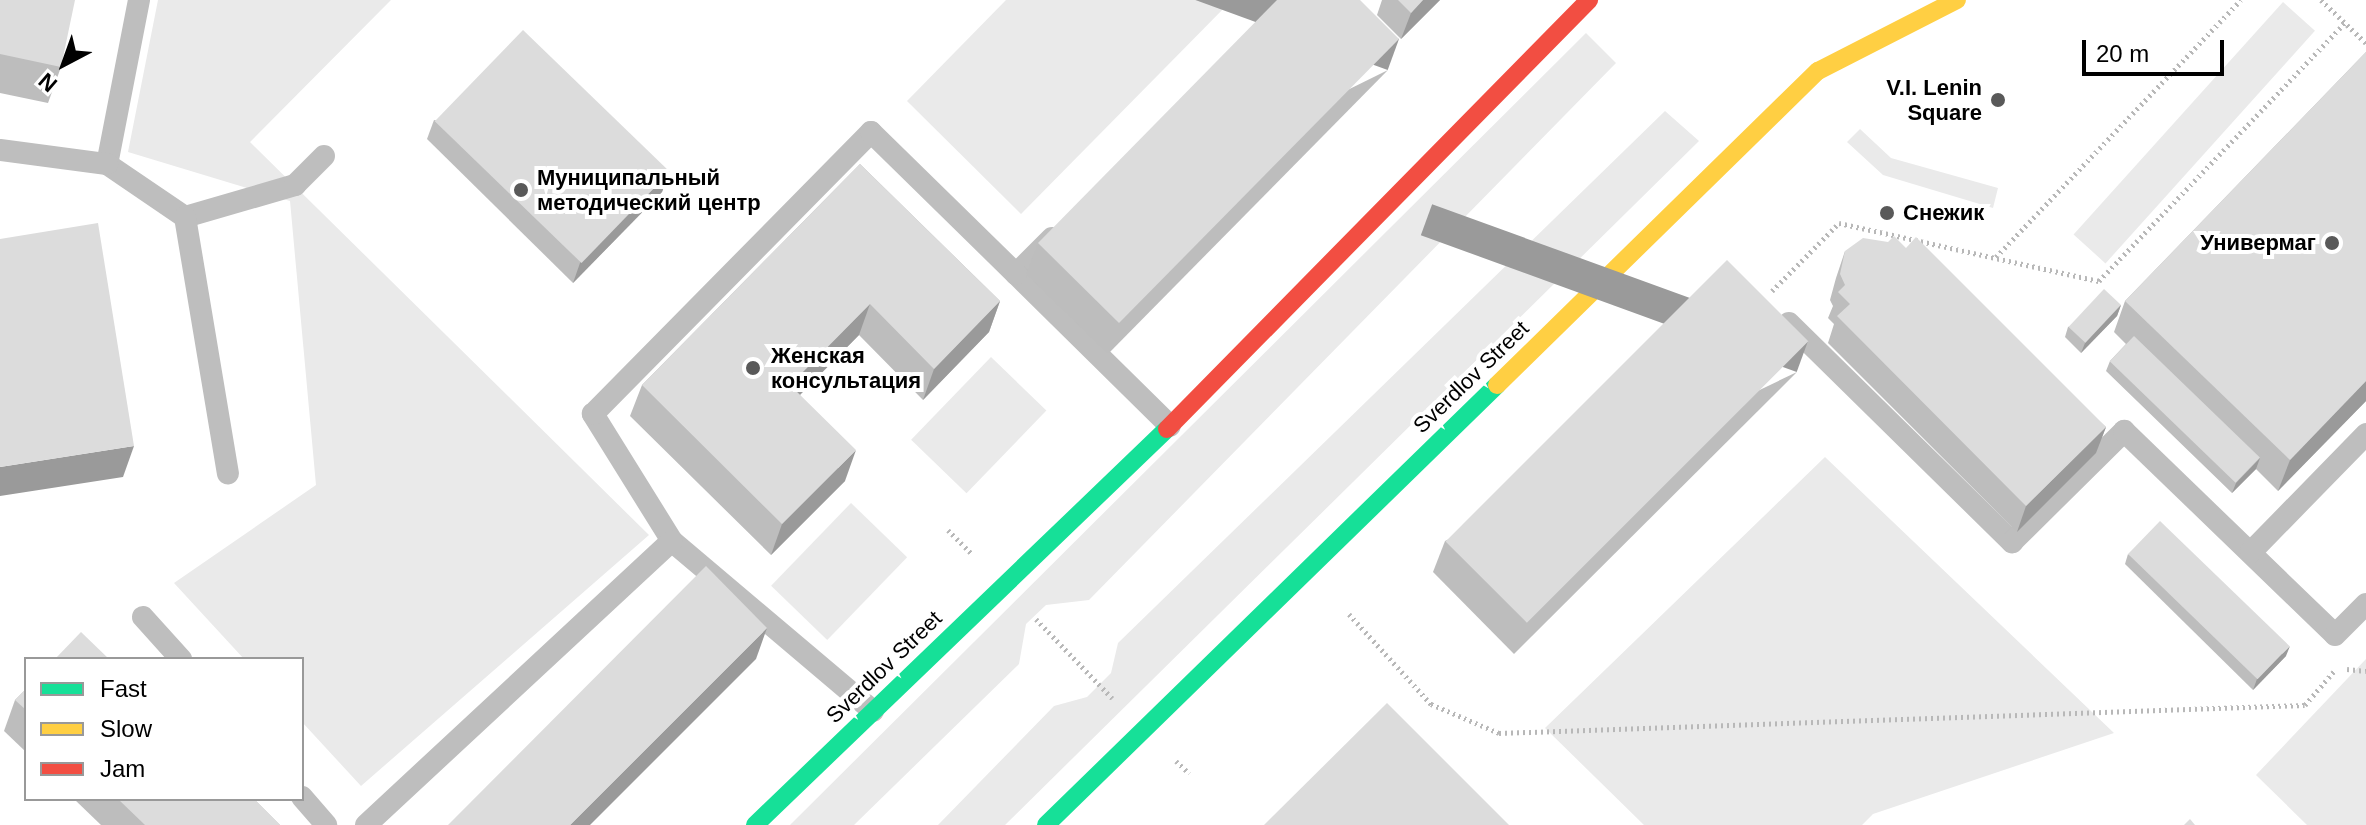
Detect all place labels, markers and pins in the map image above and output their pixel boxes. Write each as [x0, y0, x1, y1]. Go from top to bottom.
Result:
place label: V.I. Lenin Square [1886, 74, 1982, 126]
marker: V.I. Lenin Square [1989, 91, 2007, 109]
place label: Муниципальный методический центр [537, 164, 761, 216]
marker: Муниципальный методический центр [512, 181, 530, 199]
place label: Снежик [1903, 200, 1984, 226]
marker: Снежик [1878, 204, 1896, 222]
place label: Универмаг [2200, 230, 2316, 256]
marker: Универмаг [2323, 234, 2341, 252]
place label: Женская консультация [771, 342, 921, 394]
marker: Женская консультация [742, 357, 764, 379]

